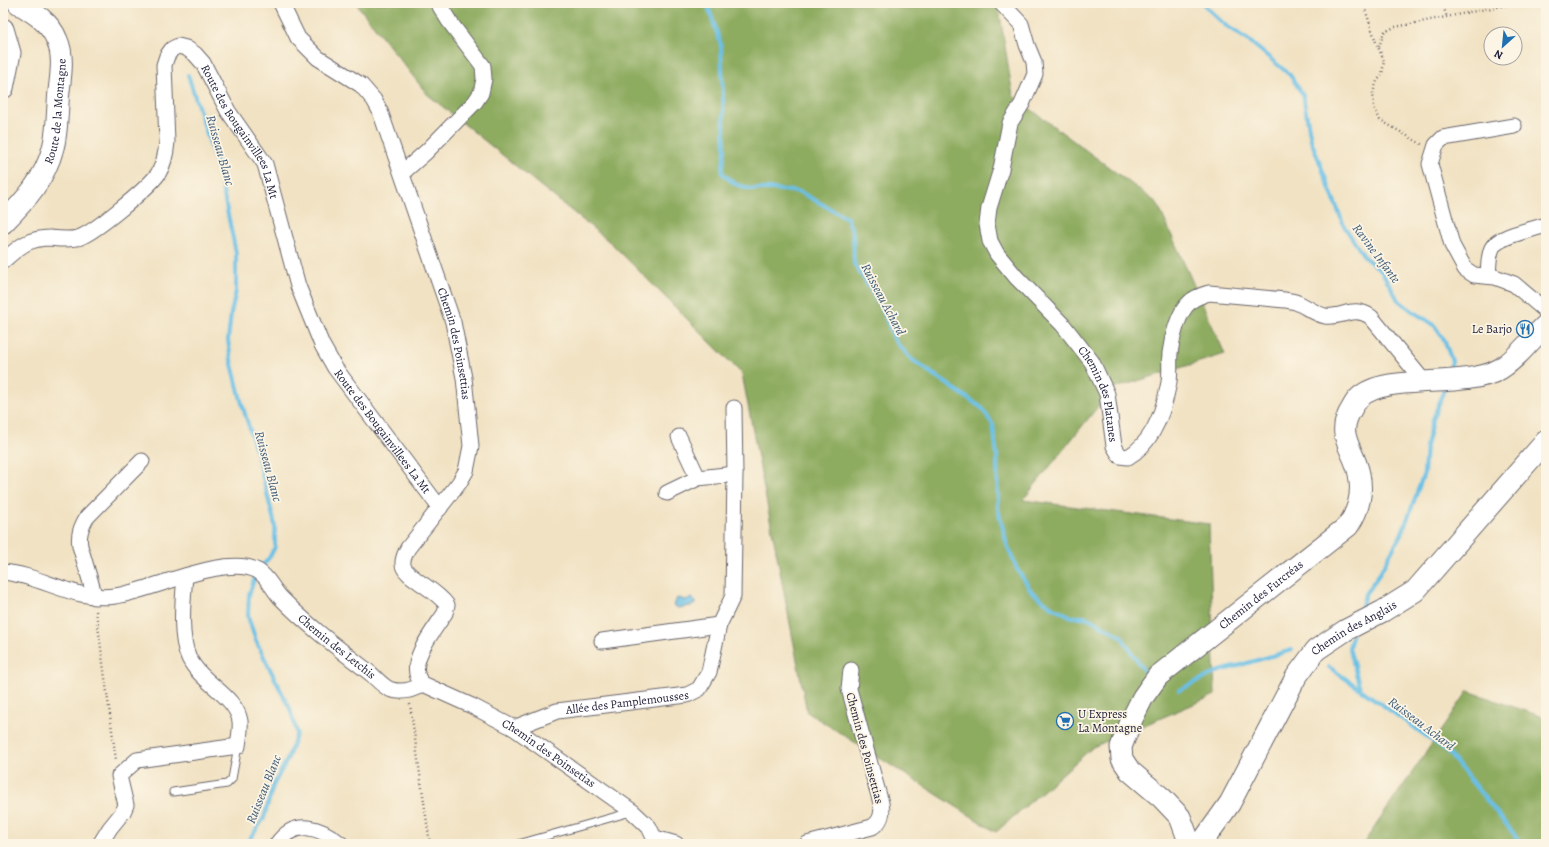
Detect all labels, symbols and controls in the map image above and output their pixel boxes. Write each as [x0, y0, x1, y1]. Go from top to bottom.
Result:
north arrow [1483, 26, 1523, 66]
text: N [1492, 46, 1506, 63]
street label: Route de la Montagne [40, 58, 69, 167]
street label: Route des Bougainvillees La Mt [197, 62, 282, 201]
water label: Ruisseau Blanc [202, 113, 239, 188]
water label: Ravine Infante [1349, 220, 1405, 287]
water label: Ruisseau Achard [857, 260, 910, 338]
street label: Chemin des Poinsettias [434, 285, 474, 401]
restaurant icon: Le Barjo [1515, 319, 1535, 339]
place label: Le Barjo [1472, 321, 1512, 337]
street label: Chemin des Platanes [1074, 343, 1121, 443]
street label: Route des Bougainvillees La Mt [331, 366, 435, 497]
water label: Ruisseau Blanc [251, 429, 286, 504]
street label: Chemin des Furcréas [1216, 556, 1307, 633]
street label: Chemin des Anglais [1307, 596, 1400, 658]
street label: Chemin des Letchis [295, 610, 380, 683]
street label: Allée des Pamplemousses [564, 687, 690, 718]
street label: Chemin des Poinsettias [842, 691, 888, 806]
water label: Ruisseau Achard [1385, 693, 1458, 754]
place label: U Express La Montagne [1078, 706, 1142, 736]
supermarket icon: U Express La Montagne [1055, 711, 1075, 731]
street label: Chemin des Poinsetias [499, 715, 599, 791]
water label: Ruisseau Blanc [242, 752, 285, 826]

